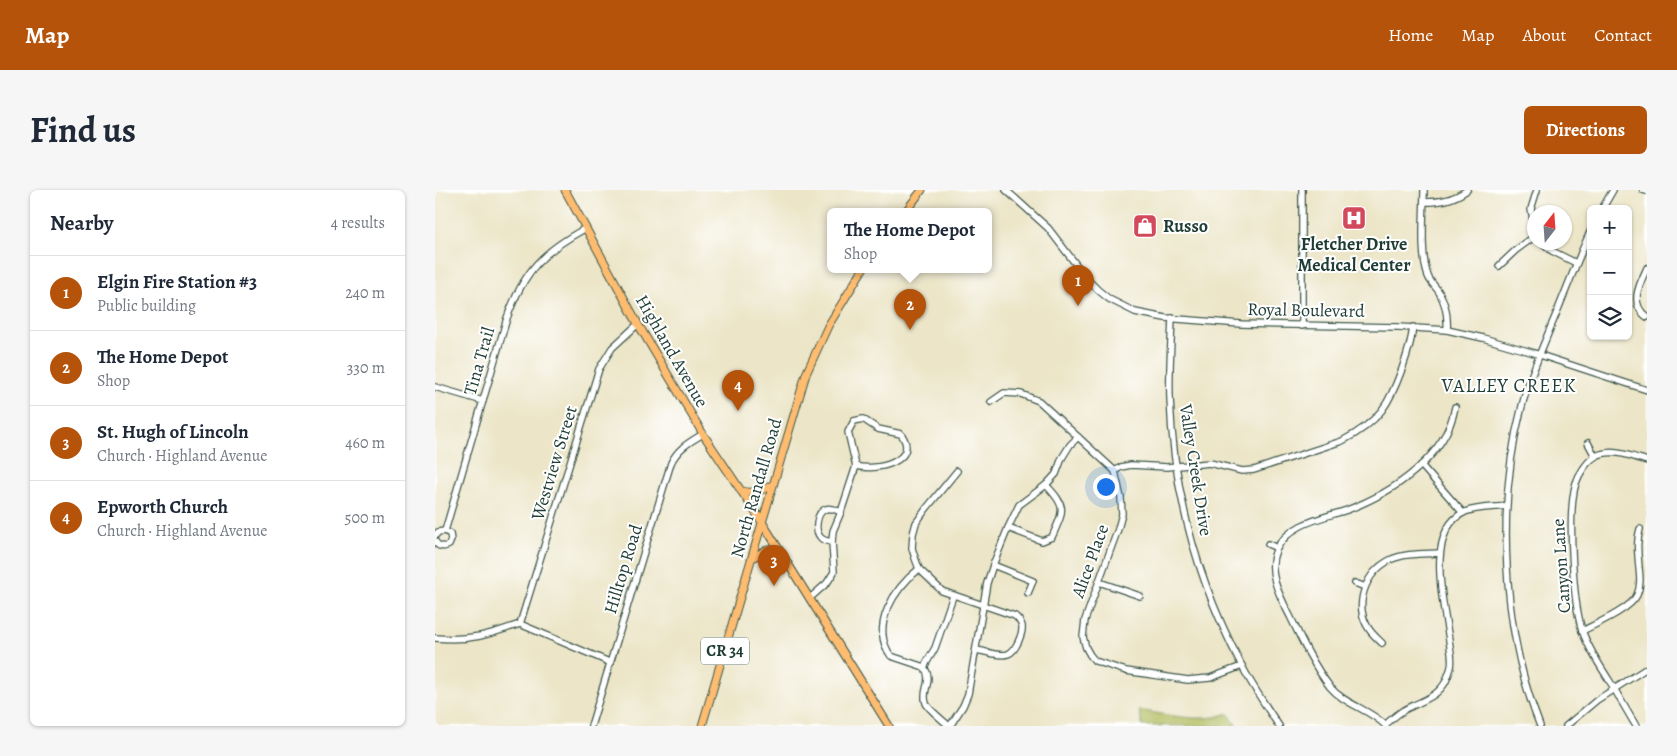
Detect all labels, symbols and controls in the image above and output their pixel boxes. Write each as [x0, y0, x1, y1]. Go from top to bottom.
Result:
text: Map [25, 19, 69, 51]
text: Home [1388, 23, 1433, 47]
text: Map [1461, 23, 1494, 47]
text: About [1522, 23, 1566, 47]
text: Contact [1594, 23, 1652, 47]
text: Find us [30, 106, 136, 154]
button: Directions [1524, 106, 1647, 154]
hospital icon: Fletcher Drive Medical Center [1341, 205, 1367, 231]
north arrow [1527, 205, 1572, 250]
map controls [1587, 205, 1632, 340]
button: + [1587, 205, 1632, 250]
popup [827, 208, 992, 273]
text: Nearby [50, 209, 113, 237]
text: 4 results [331, 212, 385, 234]
shop icon: Russo [1132, 213, 1158, 239]
place label: Russo [1163, 214, 1208, 238]
text: The Home Depot [844, 217, 975, 243]
place label: Fletcher Drive Medical Center [1297, 232, 1411, 277]
text: Shop [844, 243, 877, 265]
button: − [1587, 250, 1632, 295]
pin: 1 [1062, 265, 1094, 306]
text: Elgin Fire Station #3 [97, 269, 257, 295]
text: 1 [63, 282, 69, 304]
text: 240 m [345, 282, 385, 304]
pin: 2 [894, 289, 926, 330]
street label: Highland Avenue [630, 290, 714, 412]
text: Public building [97, 295, 196, 317]
button: layers [1587, 295, 1632, 340]
street label: Royal Boulevard [1247, 297, 1365, 323]
street label: Tina Trail [458, 323, 500, 398]
text: The Home Depot [97, 344, 228, 370]
text: 2 [62, 357, 70, 379]
text: 330 m [347, 357, 385, 379]
text: Shop [97, 370, 130, 392]
pin: 4 [722, 370, 754, 411]
district label: VALLEY CREEK [1441, 373, 1576, 399]
street label: Valley Creek Drive [1174, 401, 1218, 538]
street label: Westview Street [525, 403, 583, 524]
street label: North Randall Road [725, 415, 788, 561]
text: St. Hugh of Lincoln [97, 419, 249, 445]
text: 3 [63, 432, 69, 454]
text: 460 m [345, 432, 385, 454]
text: Church · Highland Avenue [97, 445, 268, 467]
your location [1093, 474, 1119, 500]
text: Epworth Church [97, 494, 228, 520]
text: 4 [62, 507, 70, 529]
text: 500 m [345, 507, 385, 529]
street label: Canyon Lane [1546, 518, 1576, 614]
text: Church · Highland Avenue [97, 520, 268, 542]
street label: Hilltop Road [598, 521, 648, 617]
street label: Alice Place [1065, 521, 1114, 602]
pin: 3 [758, 545, 790, 586]
road number: CR 34 [701, 638, 749, 664]

